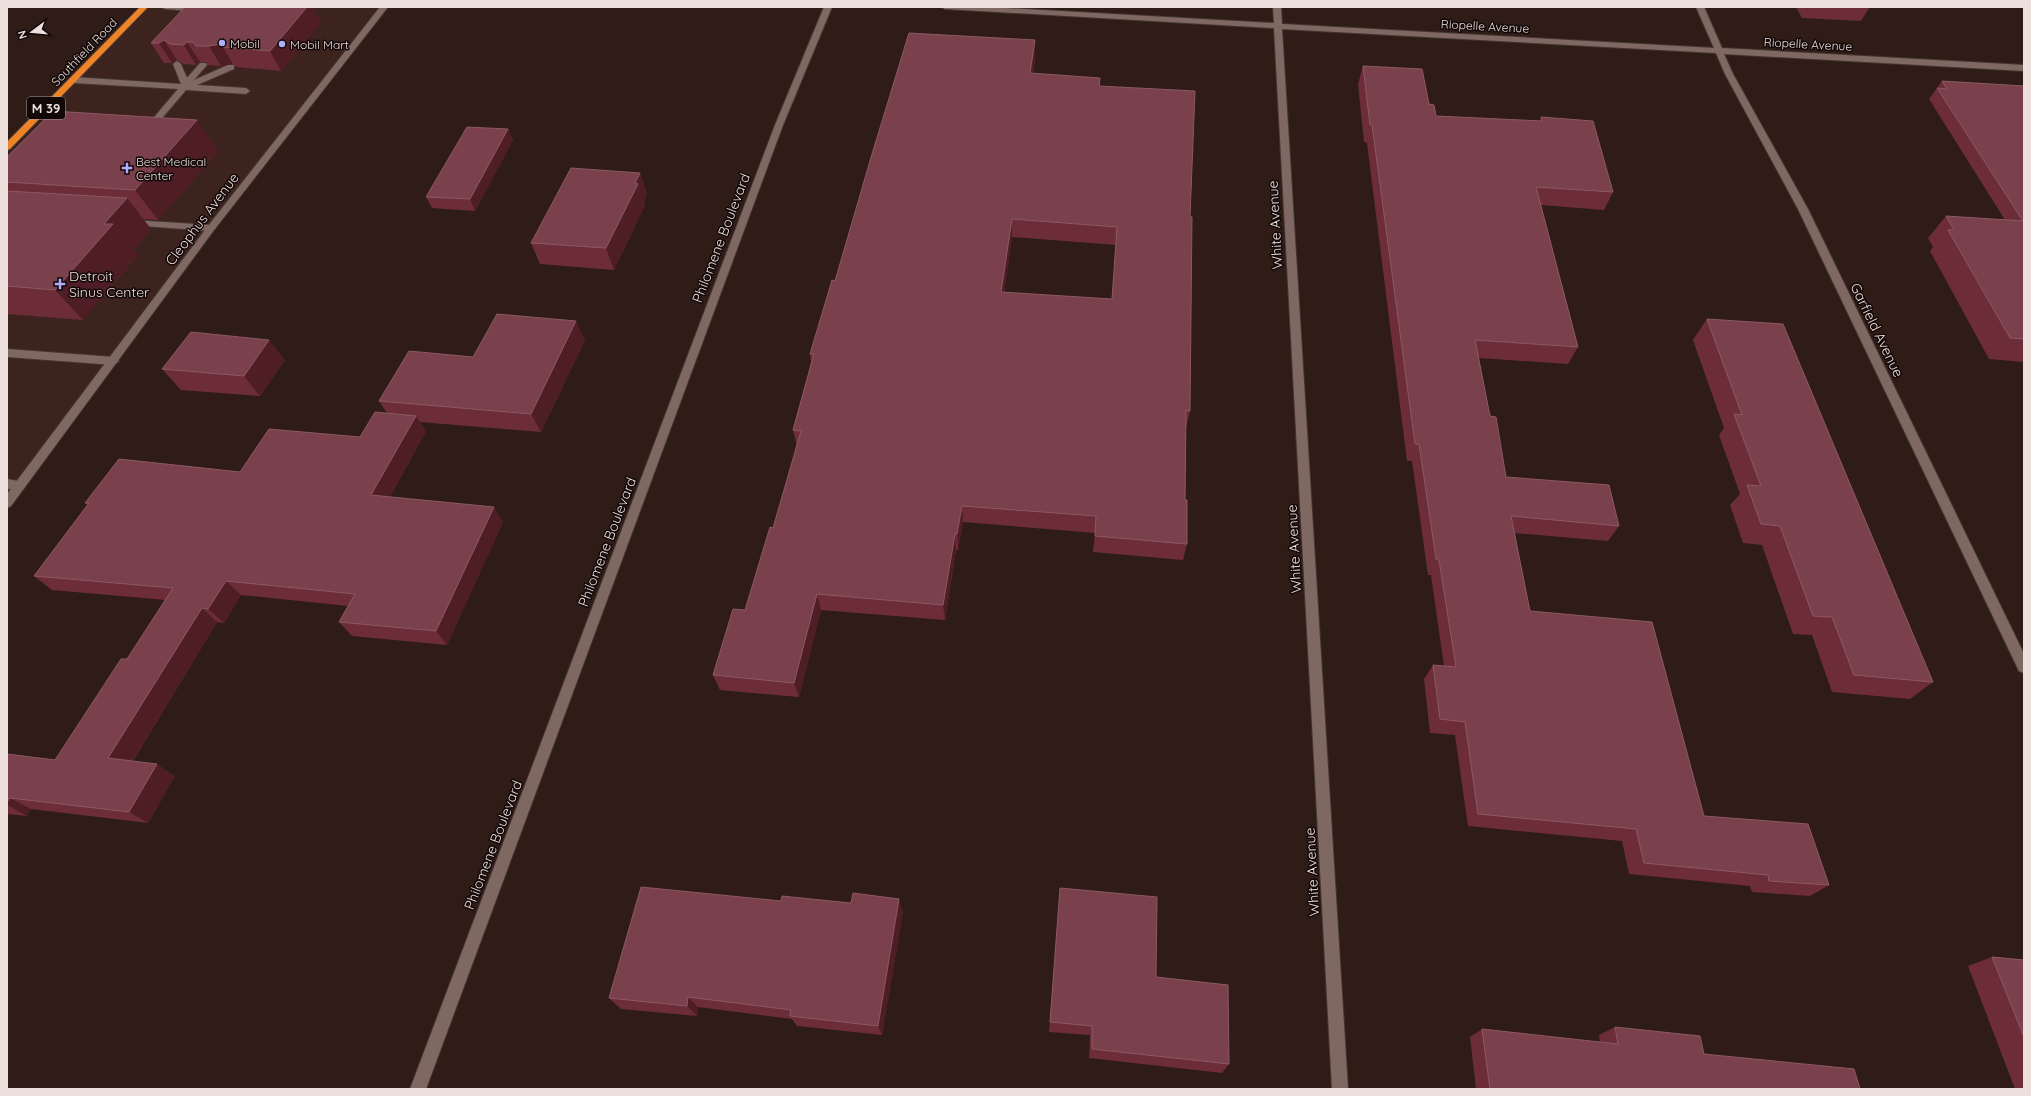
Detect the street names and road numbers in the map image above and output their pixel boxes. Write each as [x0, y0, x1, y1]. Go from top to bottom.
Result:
street label: Southfield Road [48, 15, 120, 89]
street label: Riopelle Avenue [1440, 16, 1530, 36]
street label: Riopelle Avenue [1763, 34, 1853, 54]
road number: M 39 [27, 97, 65, 119]
street label: Cleophus Avenue [161, 169, 243, 269]
street label: Philomene Boulevard [688, 171, 754, 305]
street label: White Avenue [1264, 180, 1286, 270]
street label: Garfield Avenue [1846, 280, 1908, 380]
street label: Philomene Boulevard [574, 475, 640, 609]
street label: White Avenue [1283, 504, 1305, 594]
street label: Philomene Boulevard [460, 778, 526, 912]
street label: White Avenue [1301, 827, 1323, 917]

